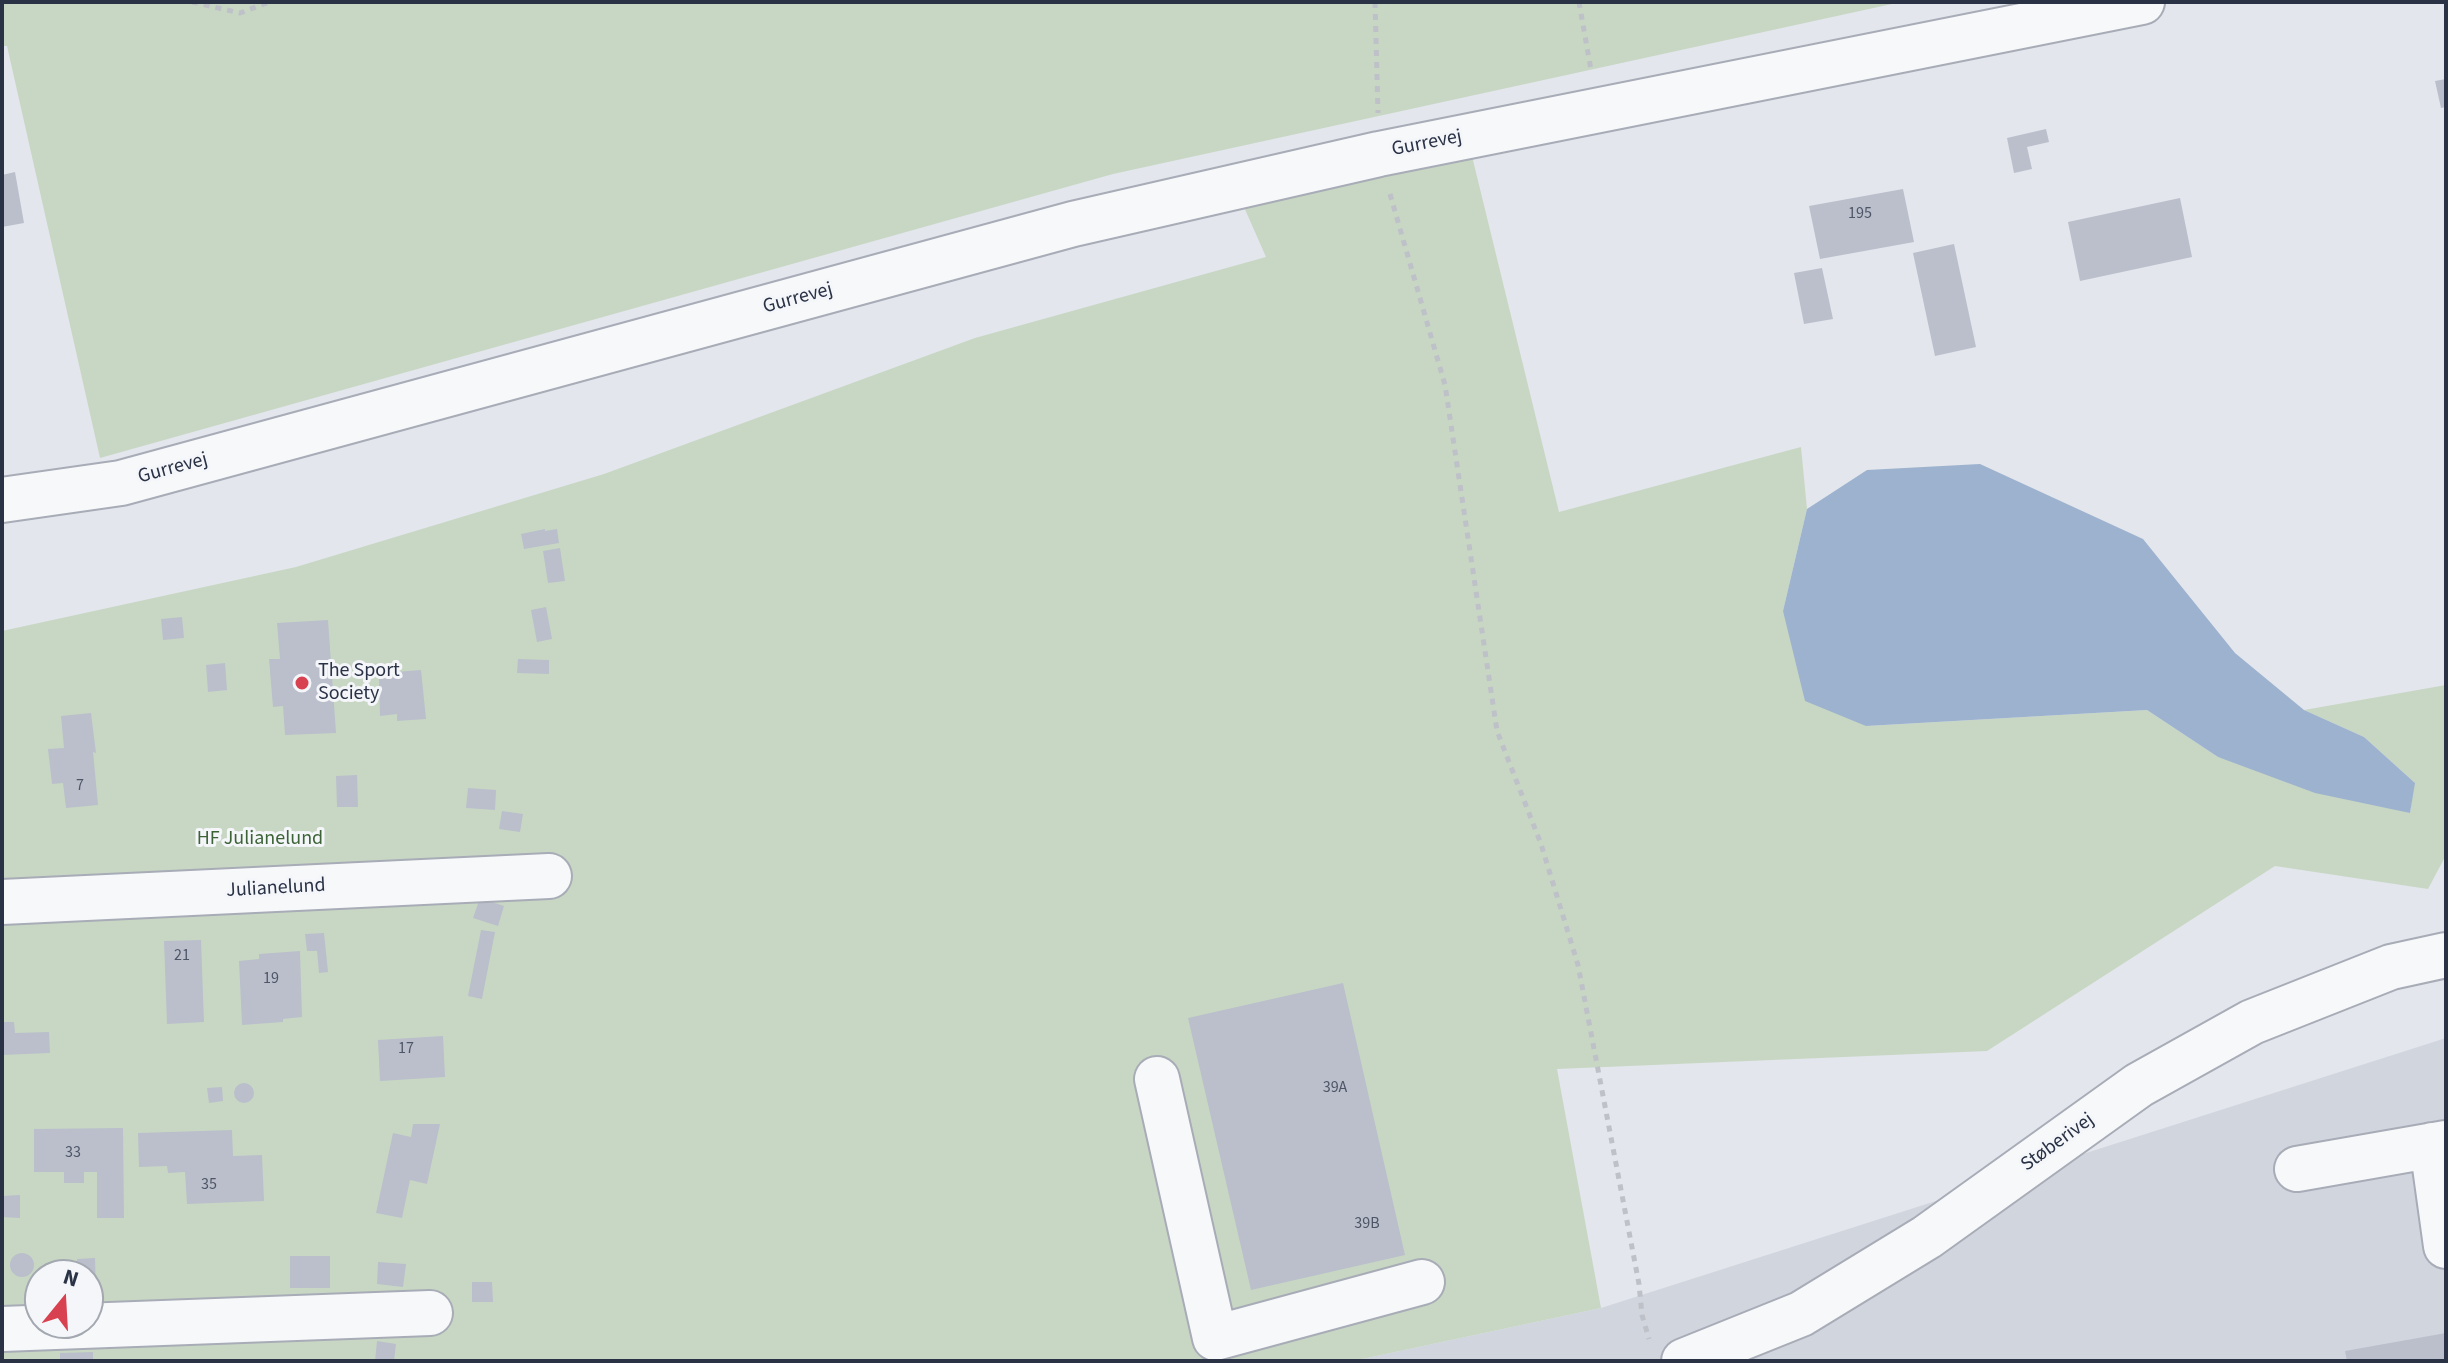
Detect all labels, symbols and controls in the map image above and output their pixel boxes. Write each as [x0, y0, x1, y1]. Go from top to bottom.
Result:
street label: Gurrevej [1390, 125, 1464, 163]
house number: 195 [1848, 204, 1872, 224]
street label: Gurrevej [761, 278, 835, 320]
street label: Gurrevej [136, 448, 210, 490]
place label: The Sport Society [318, 660, 400, 707]
marker: The Sport Society [293, 674, 311, 692]
house number: 7 [76, 776, 84, 796]
park label: HF Julianelund [197, 828, 323, 852]
street label: Julianelund [226, 874, 326, 904]
house number: 21 [174, 946, 190, 966]
house number: 19 [263, 969, 279, 989]
house number: 17 [398, 1039, 414, 1059]
house number: 39A [1323, 1078, 1347, 1098]
street label: Støberivej [2017, 1108, 2099, 1178]
house number: 33 [65, 1143, 81, 1163]
house number: 35 [201, 1175, 217, 1195]
house number: 39B [1354, 1214, 1380, 1234]
north arrow [24, 1259, 104, 1339]
text: N [59, 1261, 83, 1296]

